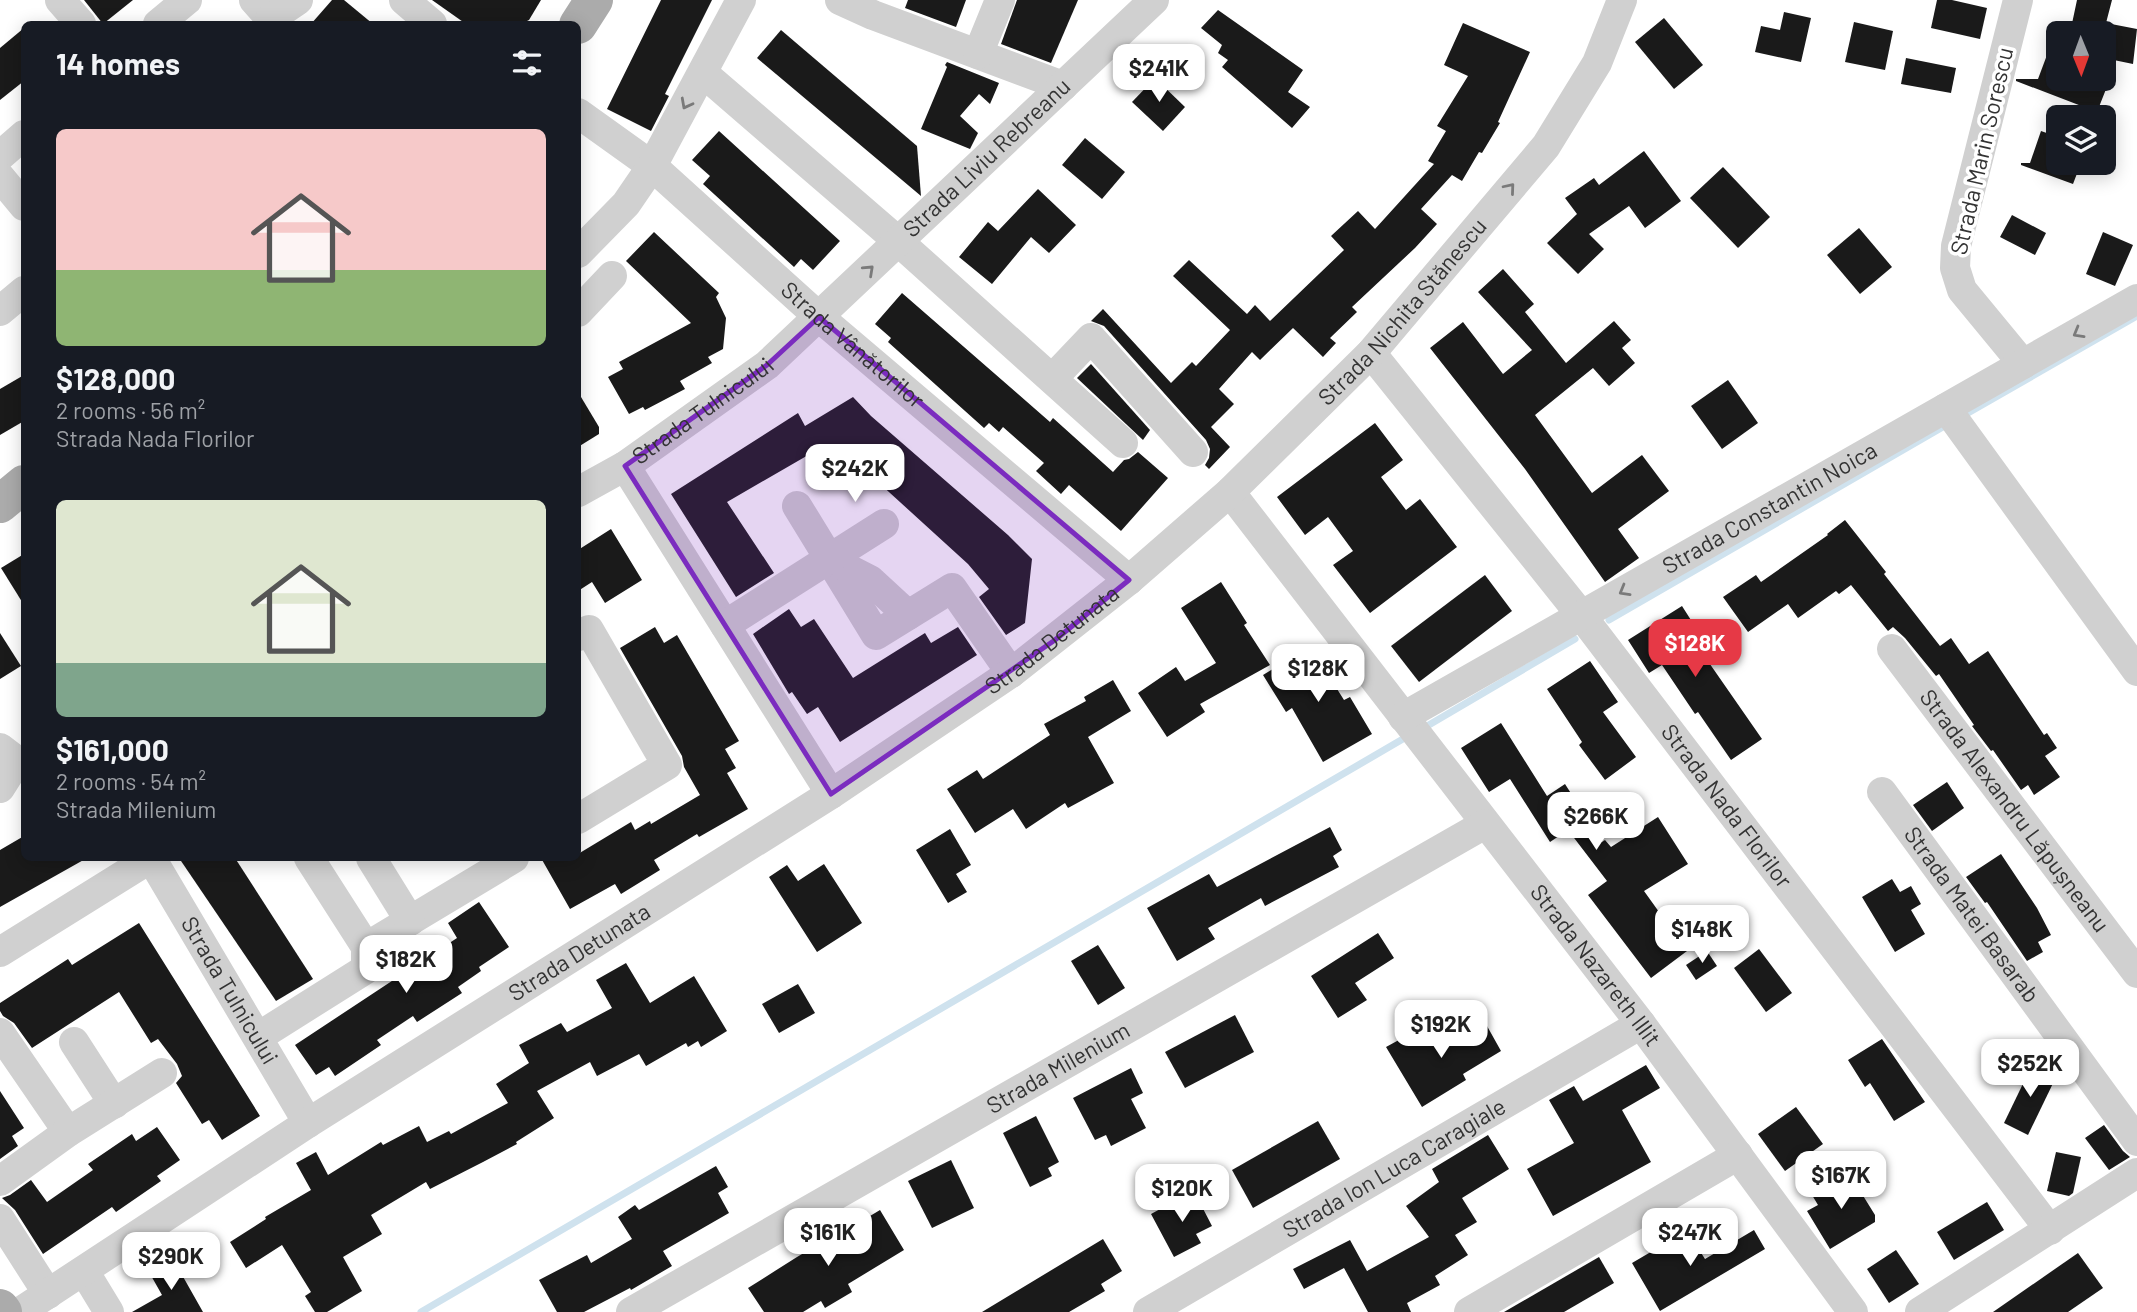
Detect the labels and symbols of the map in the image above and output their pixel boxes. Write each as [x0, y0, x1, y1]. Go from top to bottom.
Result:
north arrow [2046, 21, 2116, 91]
pin: $241K [1110, 44, 1208, 104]
street label: Strada Marin Sorescu [1944, 44, 2018, 257]
street label: Strada Liviu Rebreanu [897, 72, 1075, 242]
one-way arrow [681, 96, 694, 109]
one-way arrow [1502, 184, 1514, 197]
street label: Strada Nichita Stănescu [1312, 212, 1492, 410]
one-way arrow [861, 266, 874, 278]
street label: Strada Vânătorilor [776, 275, 931, 414]
one-way arrow [2073, 325, 2085, 338]
street label: Strada Tulnicului [626, 351, 779, 470]
street label: Strada Constantin Noica [1657, 435, 1881, 579]
pin: $242K [806, 444, 904, 504]
street label: Strada Detunata [979, 578, 1124, 700]
one-way arrow [1619, 582, 1632, 595]
pin: $128K [1646, 620, 1744, 679]
pin: $128K [1269, 644, 1367, 704]
street label: Strada Alexandru Lăpușneanu [1915, 683, 2116, 937]
street label: Strada Nada Florilor [1656, 718, 1799, 893]
pin: $266K [1547, 792, 1645, 852]
street label: Strada Matei Basarab [1899, 821, 2046, 1008]
street label: Strada Nazareth Illit [1525, 878, 1667, 1051]
street label: Strada Detunata [503, 896, 655, 1006]
pin: $148K [1653, 906, 1751, 965]
street label: Strada Tulnicului [176, 911, 285, 1069]
pin: $182K [357, 936, 455, 995]
pin: $192K [1392, 1000, 1490, 1060]
street label: Strada Milenium [981, 1015, 1134, 1119]
pin: $252K [1981, 1040, 2079, 1099]
street label: Strada Ion Luca Caragiale [1277, 1091, 1510, 1243]
pin: $167K [1792, 1152, 1890, 1211]
pin: $120K [1133, 1164, 1231, 1224]
pin: $161K [779, 1208, 877, 1268]
pin: $247K [1641, 1208, 1739, 1268]
pin: $290K [122, 1232, 220, 1292]

